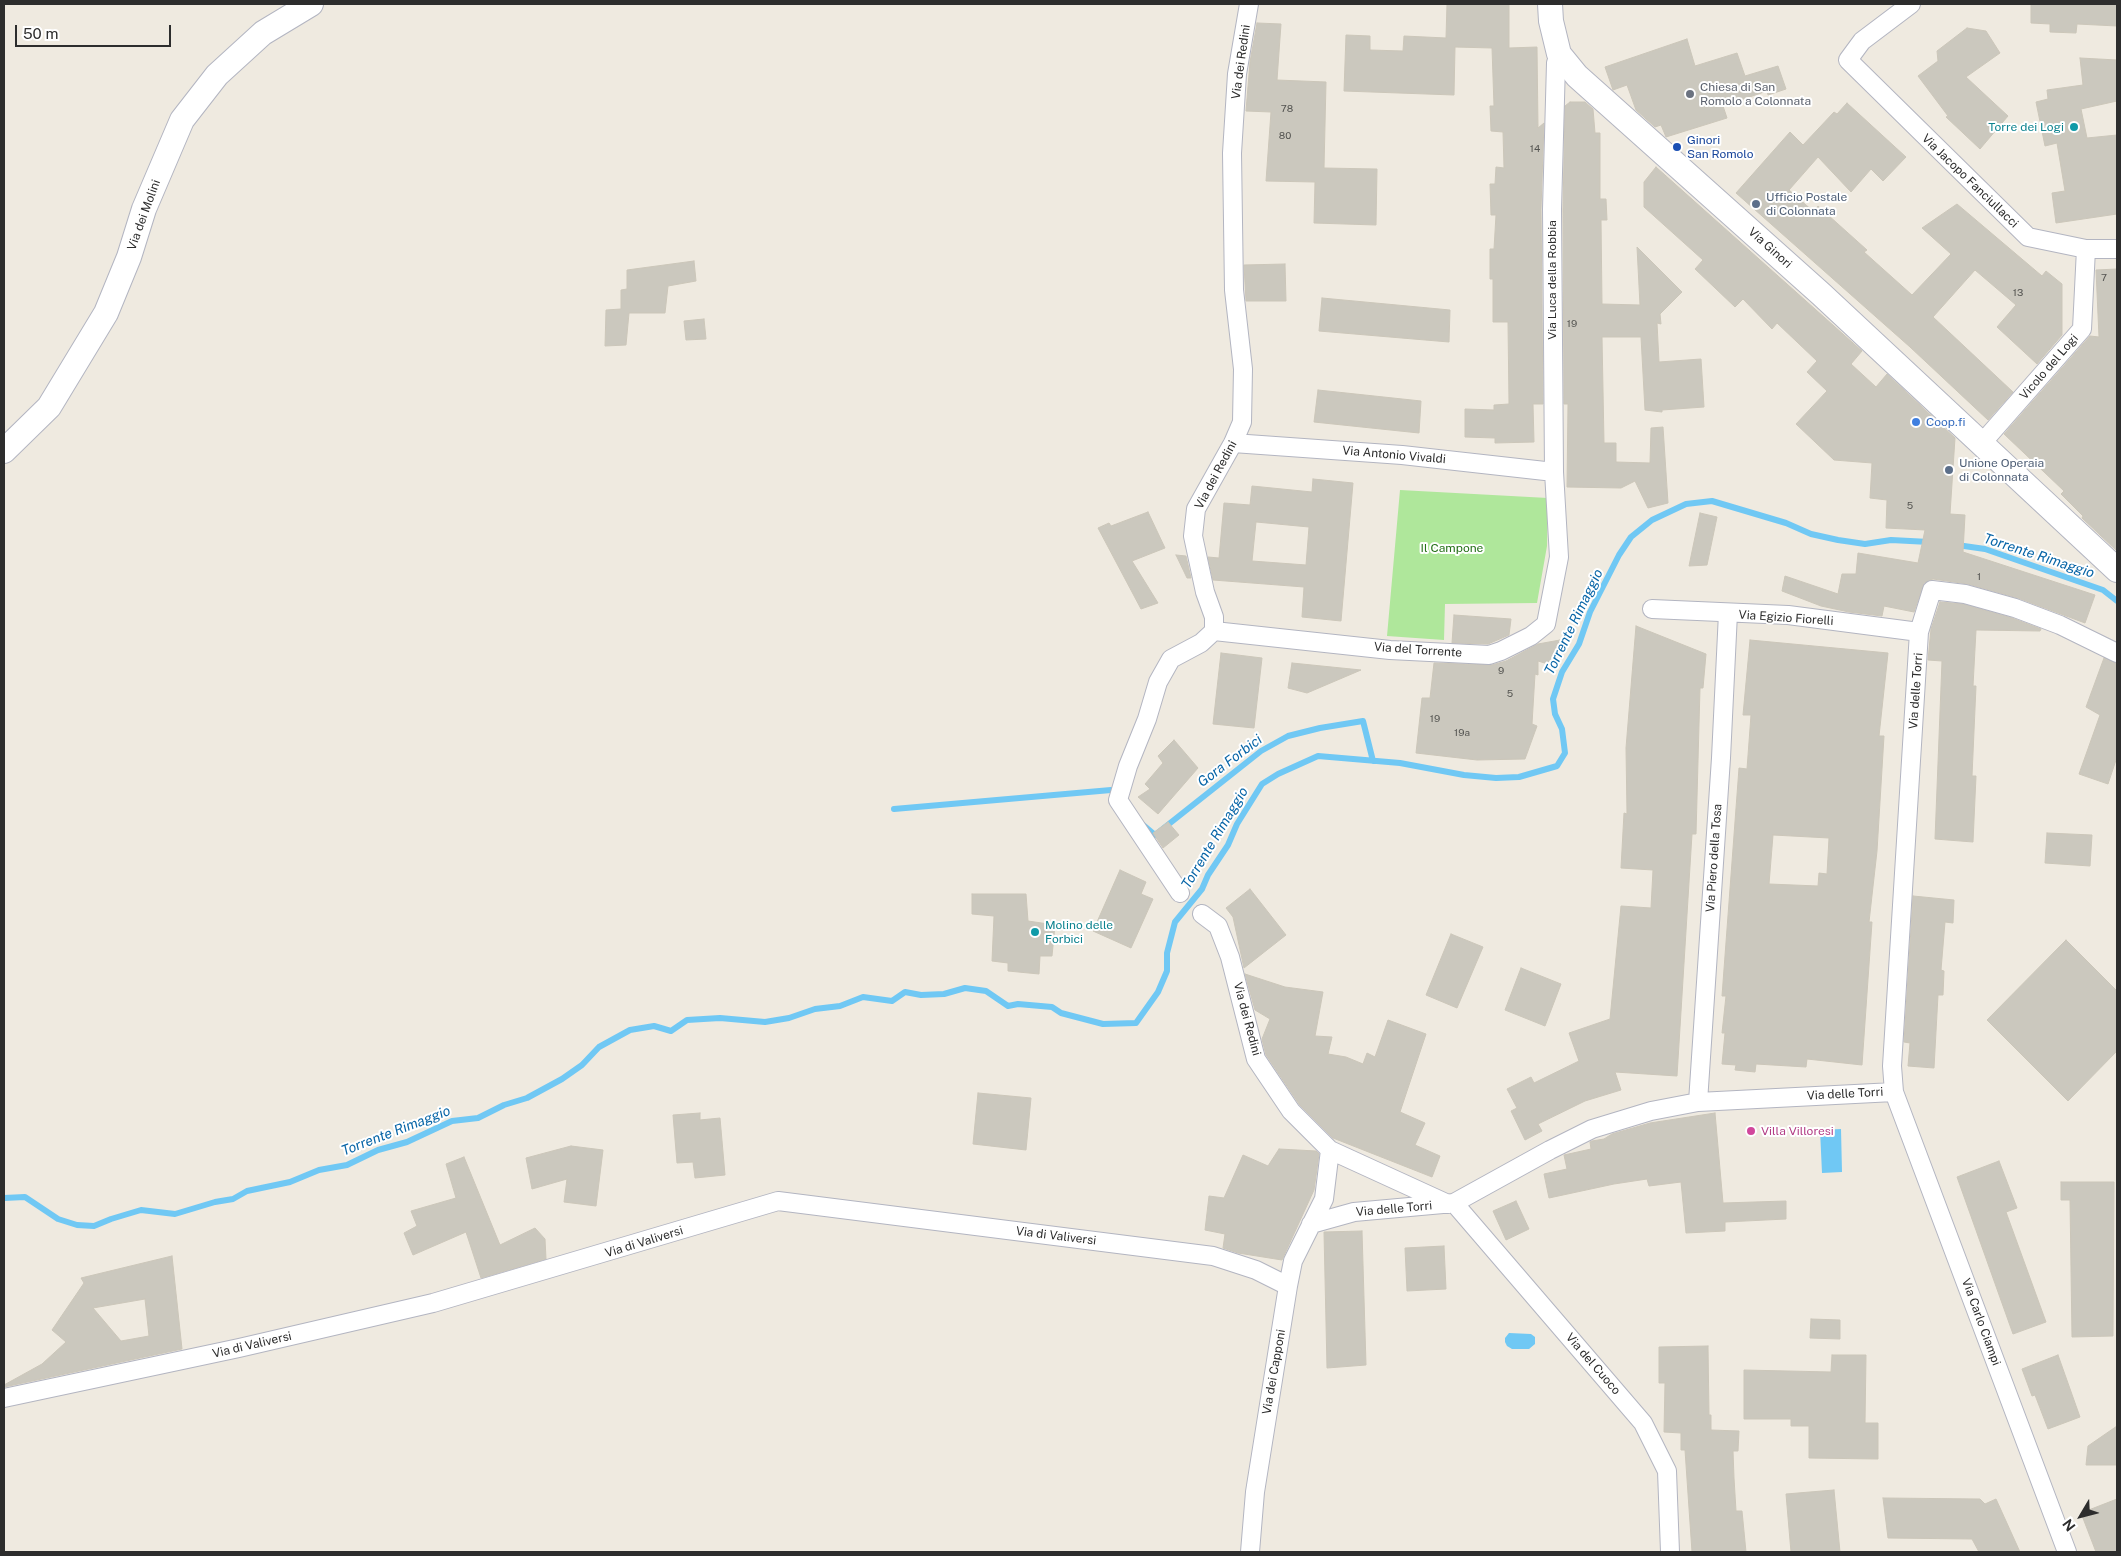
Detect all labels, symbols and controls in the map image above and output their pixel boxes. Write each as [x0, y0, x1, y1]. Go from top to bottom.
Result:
scale bar [18, 15, 174, 47]
street label: Via dei Redini [1229, 24, 1253, 100]
text: 50 m [23, 25, 58, 42]
place label: Chiesa di San Romolo a Colonnata [1700, 80, 1811, 108]
marker: Chiesa di San Romolo a Colonnata [1684, 88, 1696, 100]
house number: 78 [1281, 103, 1293, 115]
place label: Torre dei Logi [1988, 120, 2064, 134]
marker: Torre dei Logi [2068, 121, 2080, 133]
house number: 80 [1279, 130, 1291, 142]
street label: Via Jacopo Fanciullacci [1919, 131, 2021, 231]
place label: Ginori San Romolo [1687, 133, 1753, 161]
marker: Ginori San Romolo [1671, 141, 1683, 153]
house number: 14 [1530, 143, 1540, 155]
street label: Via dei Molini [125, 178, 163, 252]
place label: Ufficio Postale di Colonnata [1766, 190, 1847, 218]
marker: Ufficio Postale di Colonnata [1750, 198, 1762, 210]
street label: Via Luca della Robbia [1545, 220, 1559, 340]
street label: Via Ginori [1745, 225, 1795, 271]
house number: 7 [2101, 272, 2107, 284]
house number: 13 [2013, 287, 2023, 299]
house number: 19 [1567, 318, 1577, 330]
street label: Vicolo del Logi [2017, 331, 2081, 403]
place label: Coop.fi [1926, 415, 1965, 429]
marker: Coop.fi [1910, 416, 1922, 428]
street label: Via dei Redini [1192, 438, 1240, 512]
street label: Via Antonio Vivaldi [1342, 443, 1446, 467]
place label: Unione Operaia di Colonnata [1959, 456, 2044, 484]
marker: Unione Operaia di Colonnata [1943, 464, 1955, 476]
house number: 5 [1907, 500, 1913, 512]
water label: Torrente Rimaggio [1982, 530, 2096, 582]
park label: Il Campone [1421, 541, 1483, 555]
water label: Torrente Rimaggio [1541, 566, 1607, 678]
house number: 1 [1977, 571, 1981, 583]
street label: Via Egizio Fiorelli [1738, 608, 1834, 628]
street label: Via del Torrente [1373, 640, 1463, 660]
street label: Via delle Torri [1906, 652, 1926, 730]
house number: 9 [1498, 665, 1504, 677]
house number: 5 [1507, 688, 1513, 700]
house number: 19 [1430, 713, 1440, 725]
house number: 19a [1454, 727, 1470, 739]
water label: Gora Forbici [1194, 731, 1266, 791]
water label: Torrente Rimaggio [1178, 784, 1252, 892]
street label: Via Piero della Tosa [1703, 803, 1725, 913]
place label: Molino delle Forbici [1045, 918, 1113, 946]
marker: Molino delle Forbici [1029, 926, 1041, 938]
street label: Via dei Redini [1230, 981, 1264, 1057]
street label: Via delle Torri [1806, 1085, 1884, 1103]
water label: Torrente Rimaggio [339, 1102, 453, 1160]
place label: Villa Villoresi [1761, 1124, 1834, 1138]
marker: Villa Villoresi [1745, 1125, 1757, 1137]
street label: Via delle Torri [1355, 1198, 1433, 1220]
street label: Via di Valiversi [603, 1223, 685, 1261]
street label: Via di Valiversi [1015, 1224, 1097, 1248]
street label: Via Carlo Ciampi [1959, 1277, 2003, 1367]
street label: Via dei Capponi [1259, 1328, 1289, 1416]
street label: Via di Valiversi [211, 1329, 293, 1361]
street label: Via del Cuoco [1563, 1330, 1623, 1398]
north arrow [2056, 1491, 2106, 1541]
text: N [2059, 1516, 2079, 1534]

